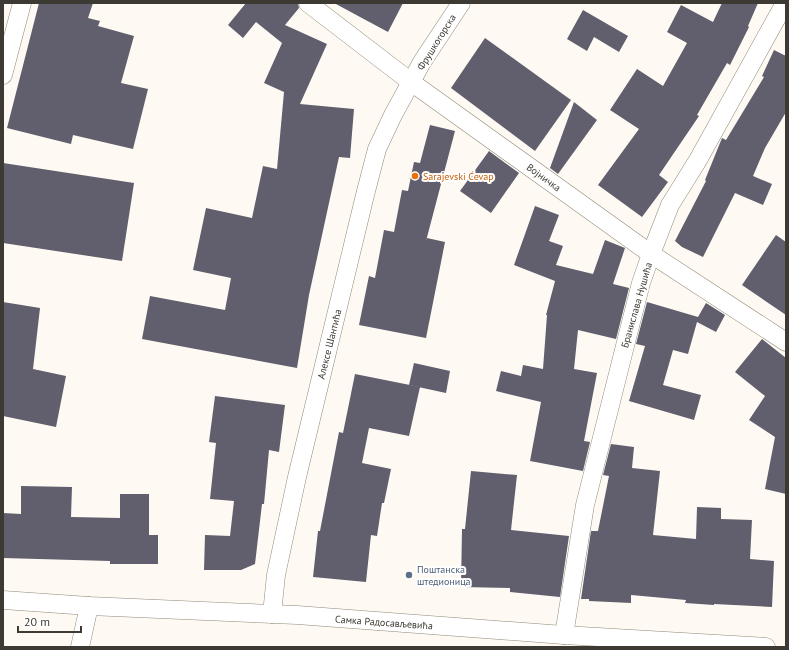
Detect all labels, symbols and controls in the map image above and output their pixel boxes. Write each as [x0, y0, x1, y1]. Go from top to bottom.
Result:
street label: Фрушкогорска [414, 12, 459, 73]
street label: Војничка [524, 161, 563, 194]
place label: Sarajevski Ćevap [423, 170, 494, 183]
marker: Sarajevski Ćevap [410, 171, 420, 181]
street label: Бранислава Нушића [618, 261, 655, 349]
street label: Алексе Шантића [315, 308, 344, 380]
place label: Поштанска штедионица [417, 563, 471, 588]
marker: Поштанска штедионица [404, 570, 414, 580]
scale bar [18, 608, 81, 634]
street label: Самка Радосављевића [335, 613, 433, 632]
text: 20 m [24, 614, 50, 629]

